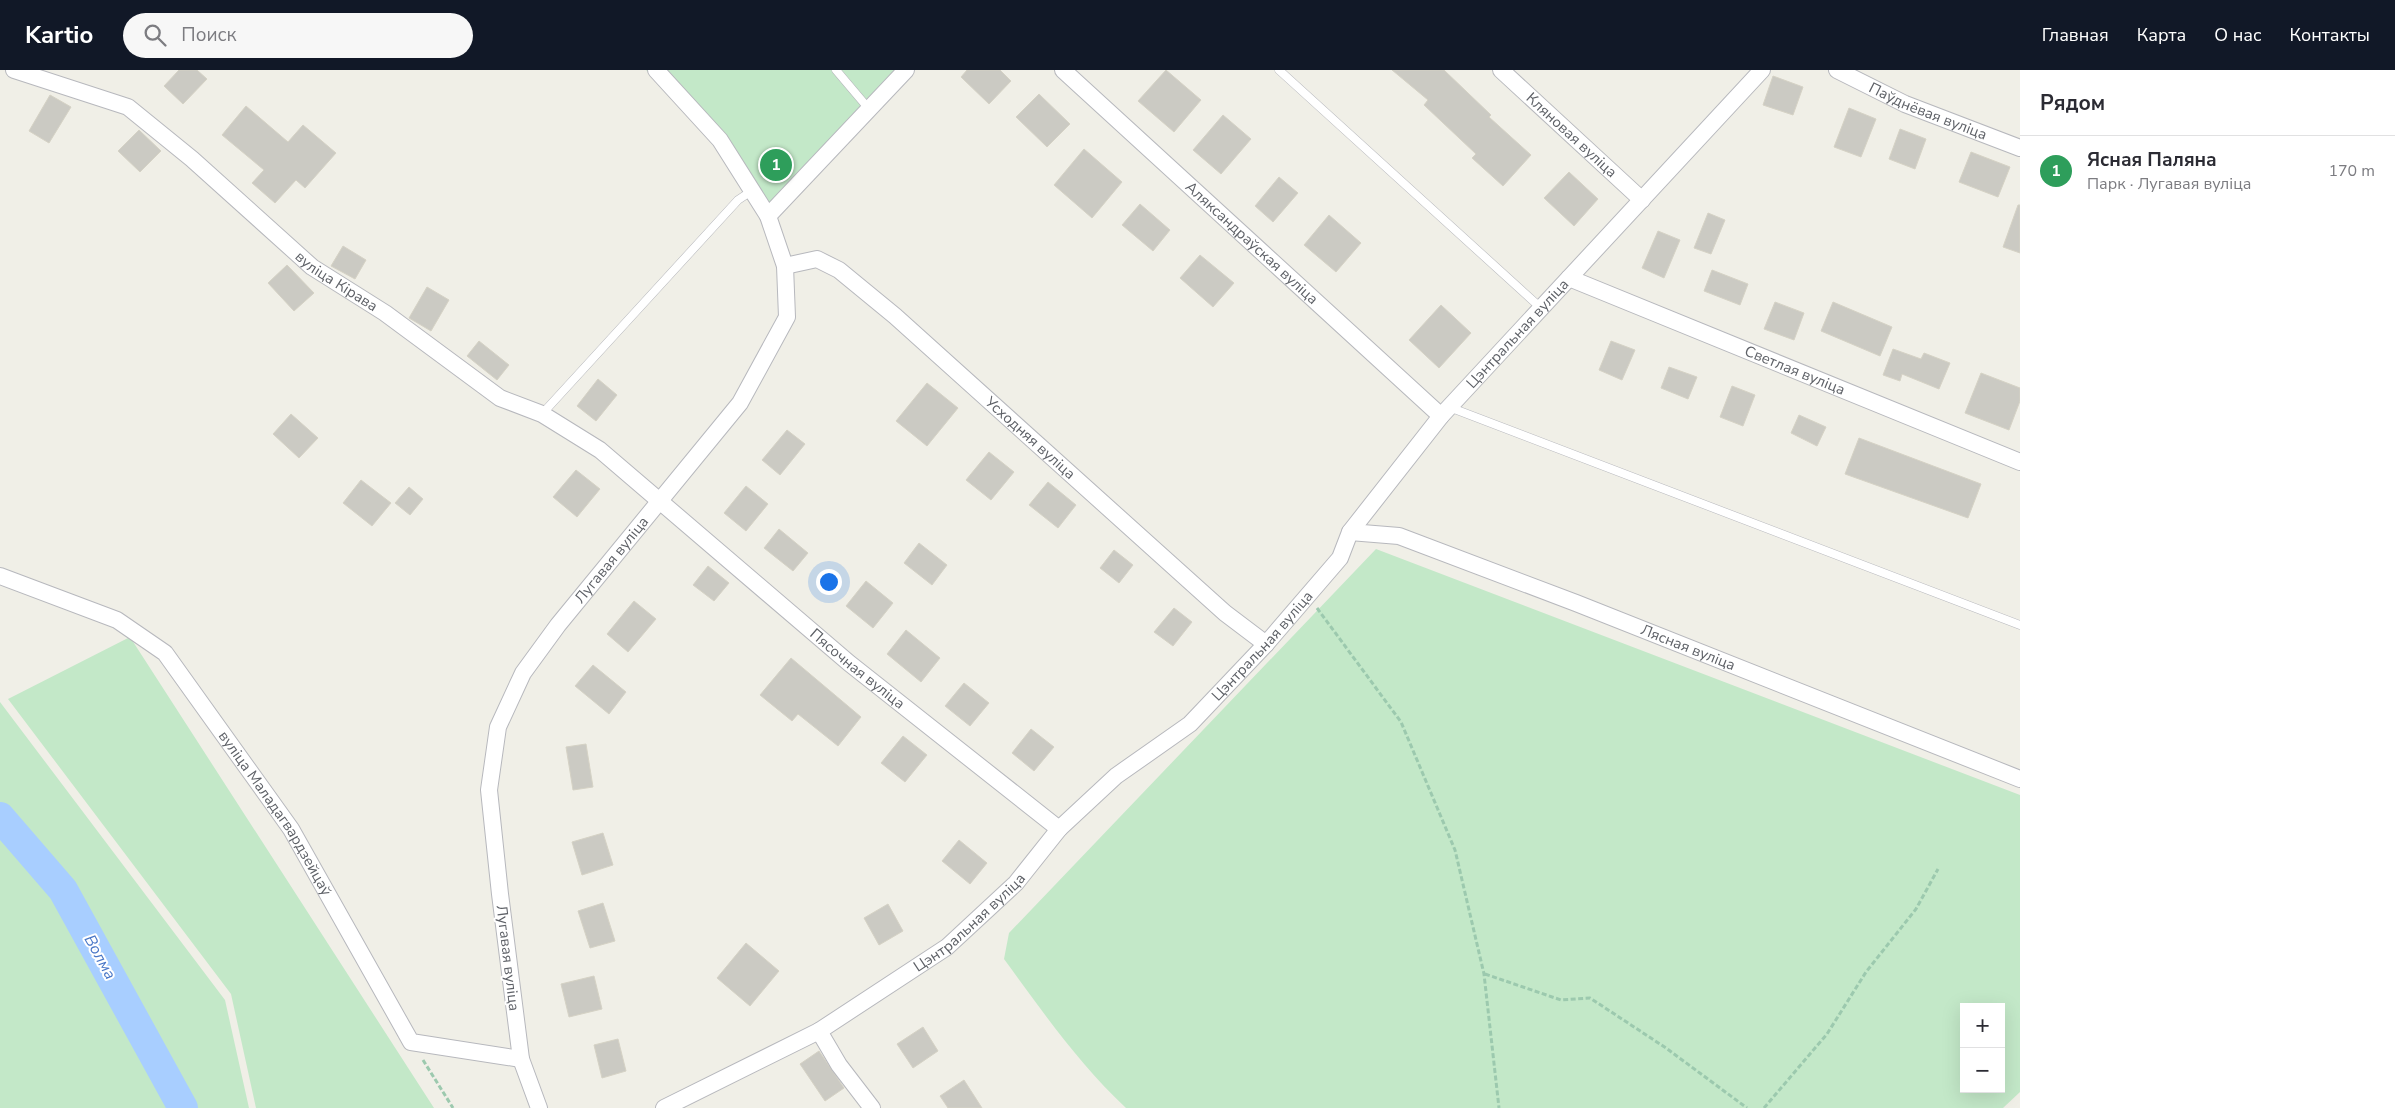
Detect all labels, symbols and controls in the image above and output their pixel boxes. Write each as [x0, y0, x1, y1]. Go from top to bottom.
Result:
search box [123, 13, 473, 58]
text: Kartio [25, 19, 93, 51]
icon: search [141, 21, 169, 49]
text: Поиск [181, 22, 237, 48]
text: Главная [2042, 23, 2109, 47]
text: Карта [2137, 23, 2186, 47]
text: О нас [2214, 23, 2262, 47]
text: Контакты [2290, 23, 2370, 47]
street label: Паўднёвая вуліца [1866, 78, 1990, 144]
street label: Кляновая вуліца [1522, 88, 1621, 182]
text: Рядом [2040, 89, 2105, 117]
pin: 1 [760, 146, 792, 184]
text: Ясная Паляна [2087, 147, 2217, 173]
text: 1 [2051, 160, 2061, 182]
text: 170 m [2328, 160, 2375, 182]
text: Парк · Лугавая вуліца [2087, 173, 2251, 195]
street label: Аляксандраўская вуліца [1181, 177, 1322, 309]
street label: вуліца Кірава [291, 247, 382, 316]
street label: Цэнтральная вуліца [1462, 275, 1573, 393]
street label: Светлая вуліца [1742, 341, 1848, 400]
street label: Усходняя вуліца [980, 391, 1080, 484]
street label: Лугавая вуліца [570, 512, 653, 607]
your location [816, 569, 842, 595]
street label: Цэнтральная вуліца [1207, 587, 1317, 705]
street label: Лясная вуліца [1638, 620, 1738, 675]
street label: Пясочная вуліца [806, 624, 909, 713]
street label: вуліца Маладагвардзейцаў [214, 727, 337, 899]
street label: Цэнтральная вуліца [909, 869, 1030, 976]
street label: Лугавая вуліца [492, 904, 524, 1012]
water label: Волма [79, 931, 121, 983]
map controls [1960, 1003, 2005, 1093]
button: + [1960, 1003, 2005, 1048]
button: − [1960, 1048, 2005, 1093]

